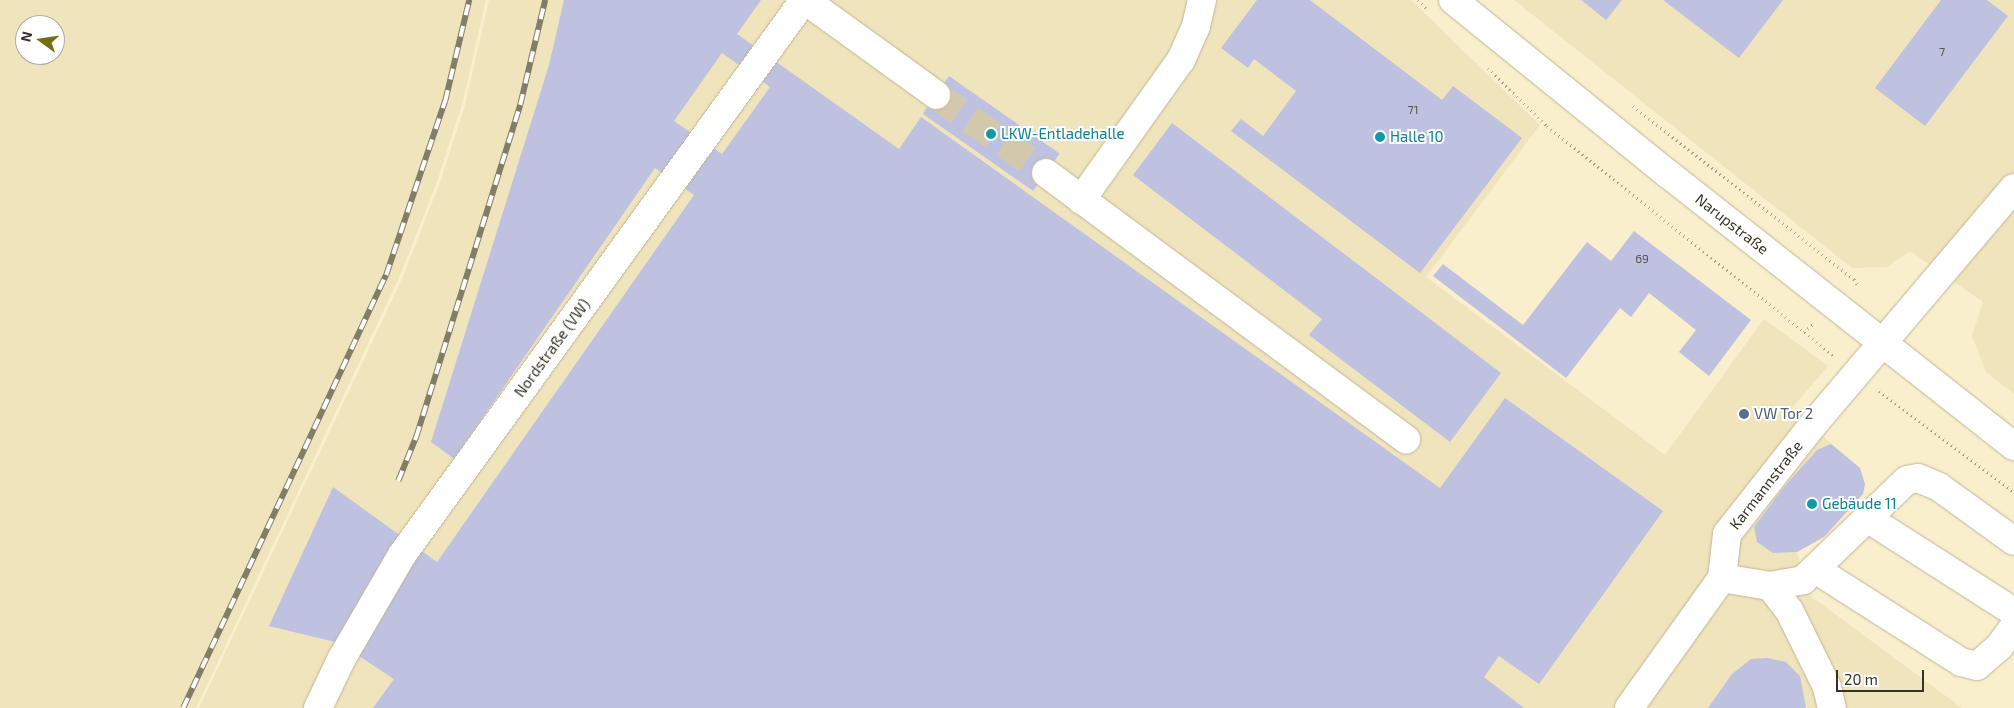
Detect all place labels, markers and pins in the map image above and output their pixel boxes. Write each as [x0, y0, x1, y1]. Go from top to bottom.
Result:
place label: LKW-Entladehalle [1001, 125, 1124, 143]
marker: LKW-Entladehalle [985, 128, 997, 140]
place label: Halle 10 [1390, 128, 1444, 146]
marker: Halle 10 [1374, 131, 1386, 143]
place label: VW Tor 2 [1754, 405, 1814, 423]
marker: VW Tor 2 [1738, 408, 1750, 420]
place label: Gebäude 11 [1822, 495, 1897, 513]
marker: Gebäude 11 [1806, 498, 1818, 510]

